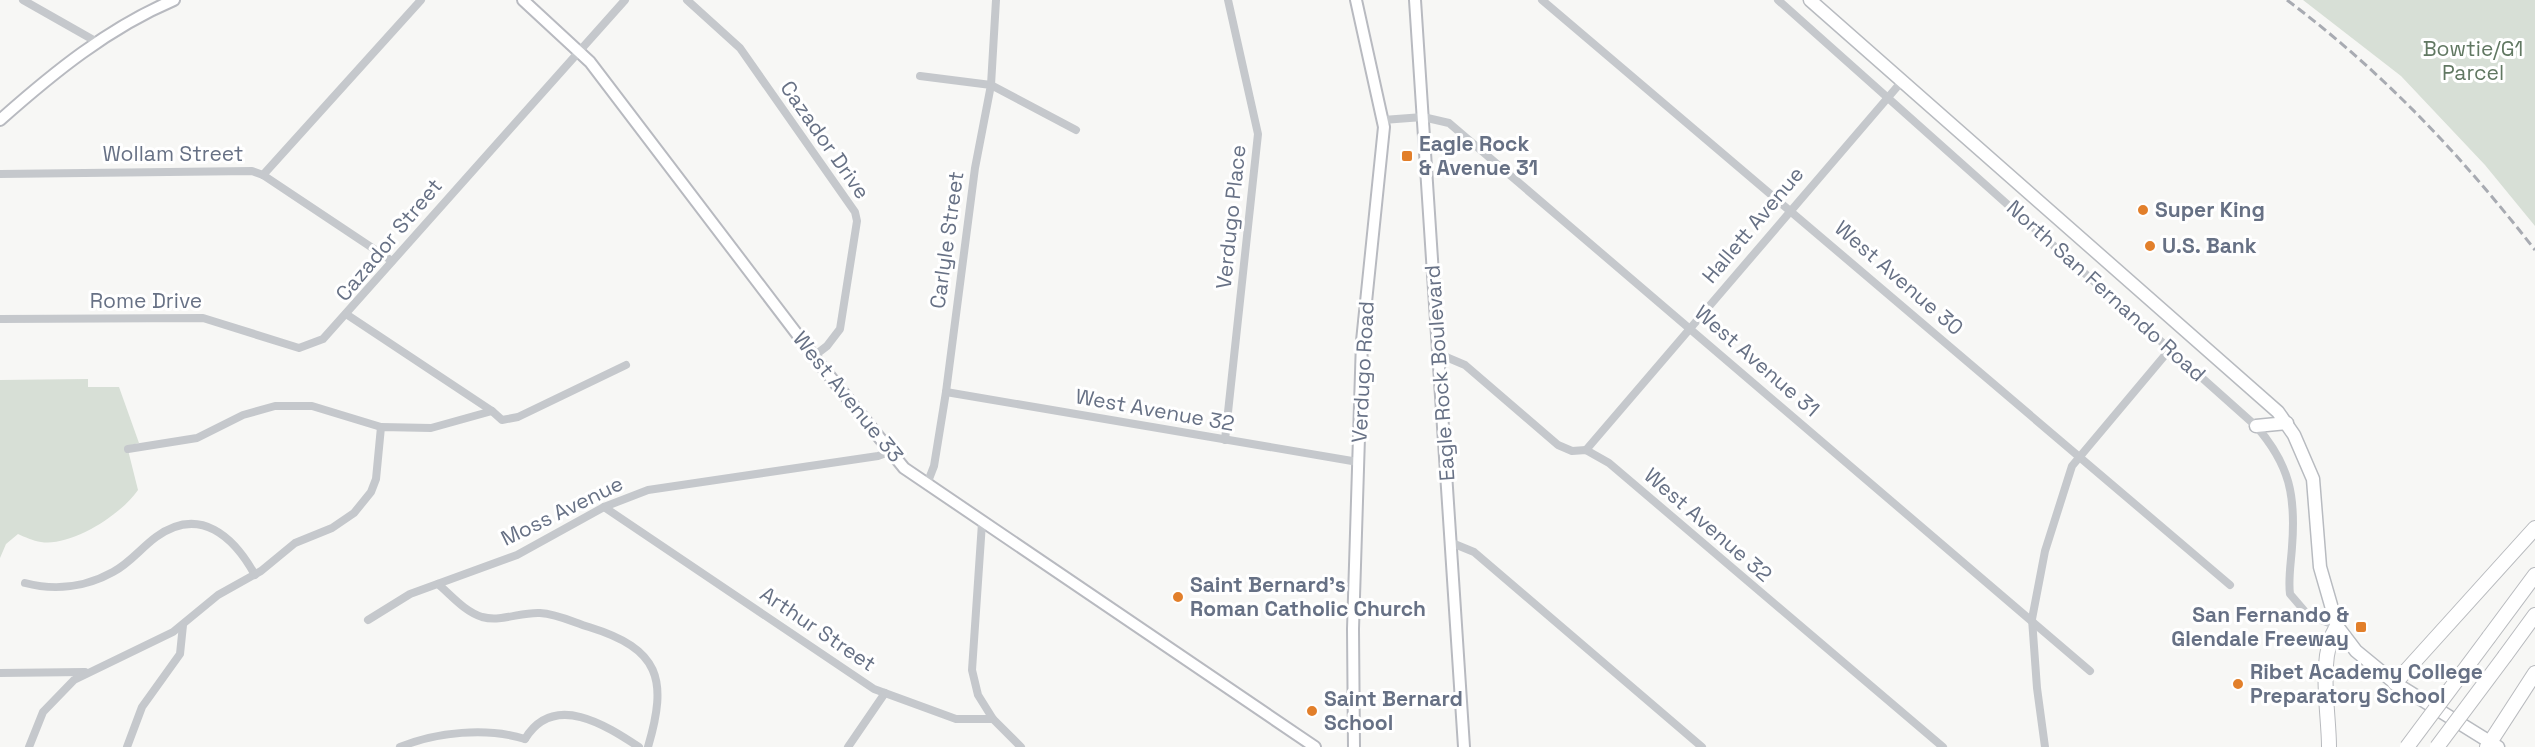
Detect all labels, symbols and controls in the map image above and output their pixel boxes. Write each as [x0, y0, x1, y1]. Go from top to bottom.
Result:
park label: Bowtie/G1 Parcel [2423, 35, 2523, 86]
street label: Cazador Drive [775, 75, 876, 204]
place label: Eagle Rock & Avenue 31 [1419, 130, 1538, 181]
street label: Wollam Street [102, 140, 244, 167]
street label: Verdugo Place [1209, 143, 1252, 290]
marker: Eagle Rock & Avenue 31 [1400, 149, 1414, 163]
street label: Hallett Avenue [1696, 161, 1809, 289]
street label: Carlyle Street [923, 169, 970, 310]
street label: Cazador Street [329, 173, 448, 307]
street label: North San Fernando Road [2001, 194, 2212, 387]
place label: Super King [2155, 196, 2265, 223]
marker: Super King [2136, 203, 2150, 217]
street label: West Avenue 30 [1829, 214, 1969, 341]
place label: U.S. Bank [2162, 232, 2257, 259]
marker: U.S. Bank [2143, 239, 2157, 253]
street label: Eagle Rock Boulevard [1418, 264, 1461, 482]
street label: Rome Drive [90, 287, 202, 314]
street label: West Avenue 31 [1689, 299, 1825, 422]
street label: Verdugo Road [1345, 300, 1380, 444]
street label: West Avenue 33 [787, 326, 910, 468]
street label: West Avenue 32 [1073, 382, 1237, 437]
street label: West Avenue 32 [1639, 462, 1778, 588]
street label: Moss Avenue [496, 469, 627, 552]
place label: Saint Bernard's Roman Catholic Church [1190, 571, 1426, 622]
street label: Arthur Street [755, 580, 881, 677]
marker: Saint Bernard's Roman Catholic Church [1171, 590, 1185, 604]
place label: San Fernando & Glendale Freeway [2171, 601, 2350, 652]
marker: San Fernando & Glendale Freeway [2354, 620, 2368, 634]
place label: Ribet Academy College Preparatory School [2250, 658, 2483, 709]
marker: Ribet Academy College Preparatory School [2231, 677, 2245, 691]
place label: Saint Bernard School [1324, 685, 1463, 736]
marker: Saint Bernard School [1305, 704, 1319, 718]

